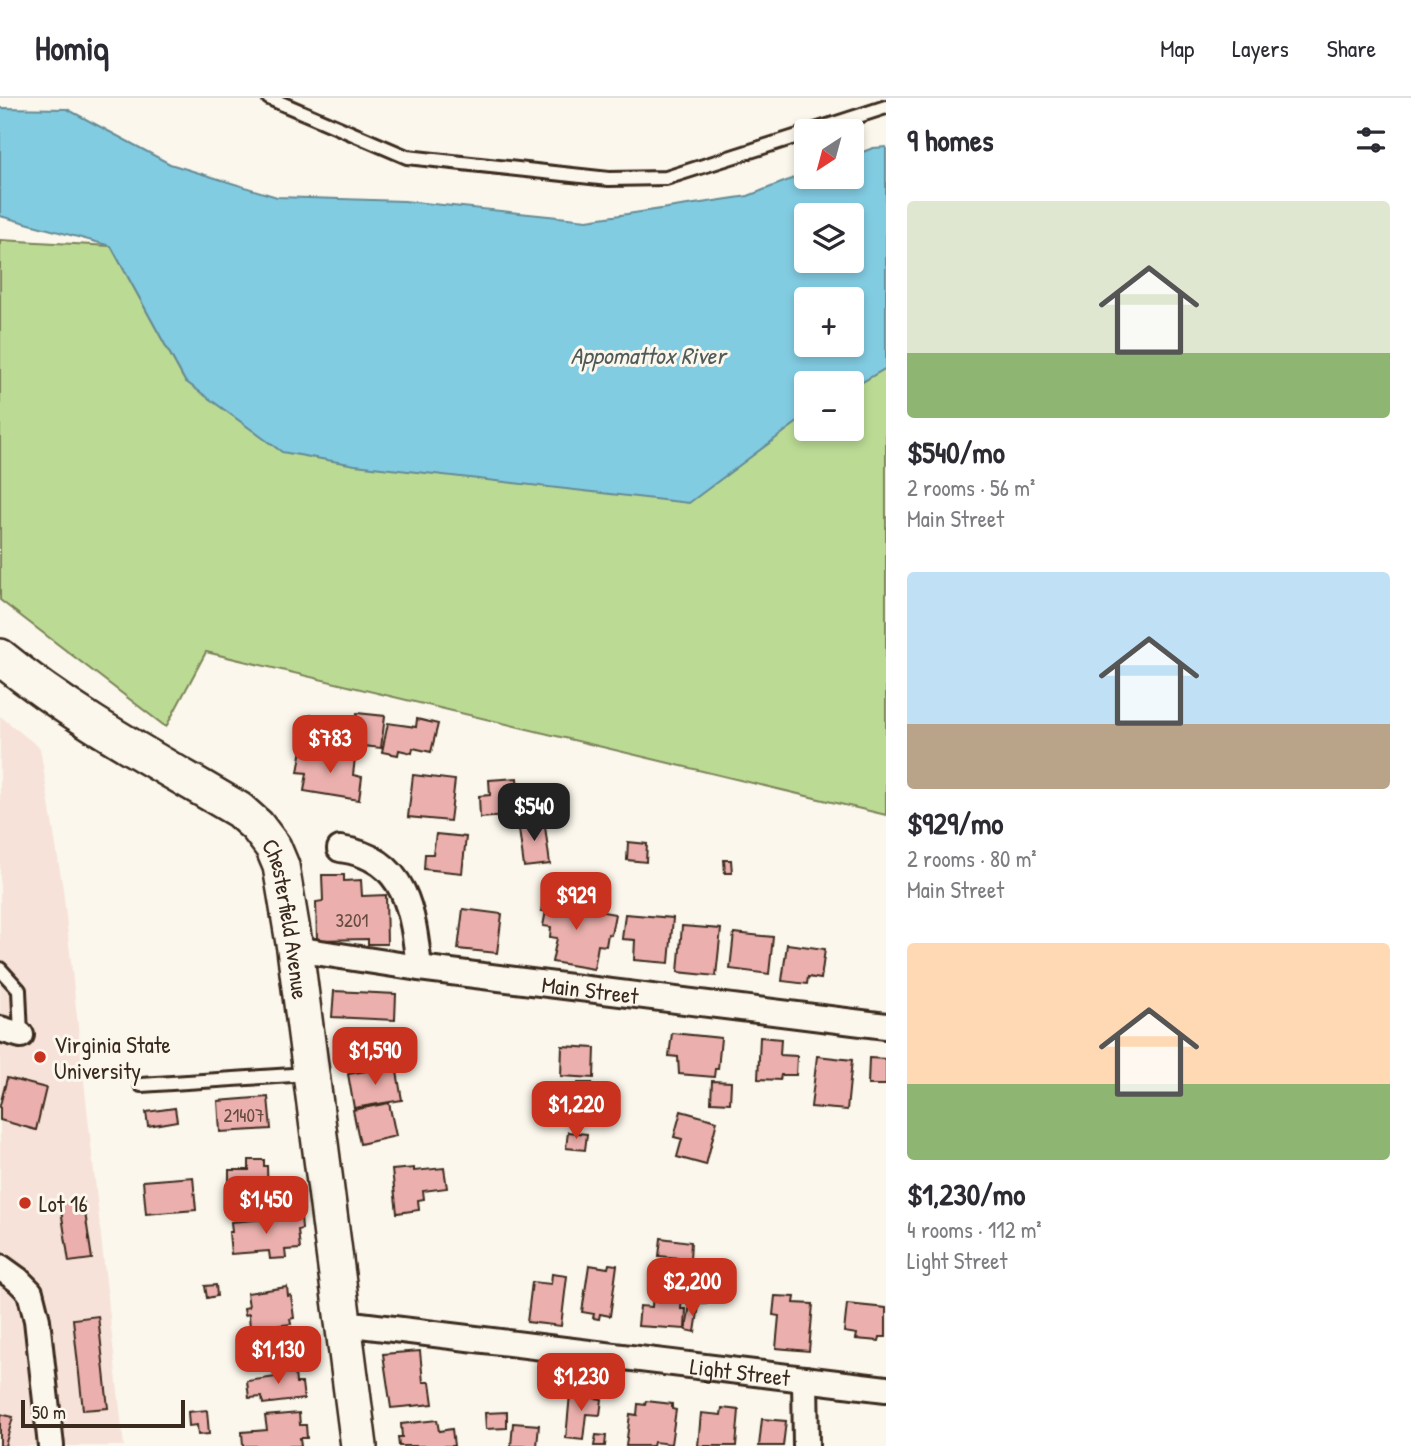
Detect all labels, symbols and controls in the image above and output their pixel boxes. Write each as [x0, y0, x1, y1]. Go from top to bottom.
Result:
text: Homiq [35, 26, 109, 70]
text: Map [1160, 32, 1194, 64]
text: Layers [1232, 32, 1289, 64]
text: Share [1327, 32, 1376, 64]
north arrow [794, 119, 864, 189]
map controls [794, 119, 864, 441]
text: 9 homes [907, 120, 994, 160]
icon: filters [1352, 121, 1390, 159]
button: layers [794, 203, 864, 273]
icon: home [1086, 247, 1212, 373]
button: + [794, 287, 864, 357]
water label: Appomattox River [571, 339, 728, 372]
button: − [794, 371, 864, 441]
text: $540/mo [907, 432, 1005, 472]
text: 2 rooms · 56 m² [907, 472, 1035, 503]
text: Main Street [907, 503, 1004, 534]
icon: home [1086, 618, 1212, 744]
pin: $783 [289, 716, 371, 775]
text: $783 [308, 722, 352, 753]
pin: $540 [493, 784, 575, 843]
text: $540 [514, 790, 554, 821]
text: $929/mo [907, 803, 1003, 843]
street label: Chesterfield Avenue [256, 831, 317, 1001]
text: 2 rooms · 80 m² [907, 843, 1037, 874]
pin: $929 [535, 872, 617, 932]
text: Main Street [907, 874, 1004, 905]
text: $929 [556, 879, 596, 910]
house number: 3201 [336, 907, 369, 933]
street label: Main Street [540, 968, 641, 1011]
icon: home [1086, 989, 1212, 1115]
pin: $1,590 [318, 1028, 432, 1087]
place label: Virginia State University [54, 1029, 171, 1086]
text: $1,590 [348, 1034, 402, 1065]
marker: Virginia State University [32, 1049, 48, 1065]
pin: $1,220 [519, 1082, 633, 1141]
text: $1,220 [548, 1088, 604, 1119]
house number: 21407 [224, 1102, 264, 1128]
text: $1,230/mo [907, 1174, 1025, 1214]
pin: $1,450 [209, 1176, 323, 1236]
text: $1,450 [239, 1183, 293, 1214]
place label: Lot 16 [39, 1188, 88, 1219]
marker: Lot 16 [17, 1195, 33, 1211]
text: 4 rooms · 112 m² [907, 1214, 1042, 1245]
text: Light Street [907, 1245, 1007, 1276]
pin: $2,200 [635, 1258, 749, 1318]
text: $2,200 [663, 1265, 721, 1296]
pin: $1,130 [221, 1326, 335, 1386]
text: $1,130 [251, 1333, 305, 1364]
street label: Light Street [688, 1350, 793, 1393]
pin: $1,230 [524, 1354, 638, 1413]
text: $1,230 [553, 1360, 609, 1391]
scale bar [21, 1397, 186, 1429]
text: 50 m [32, 1399, 66, 1425]

